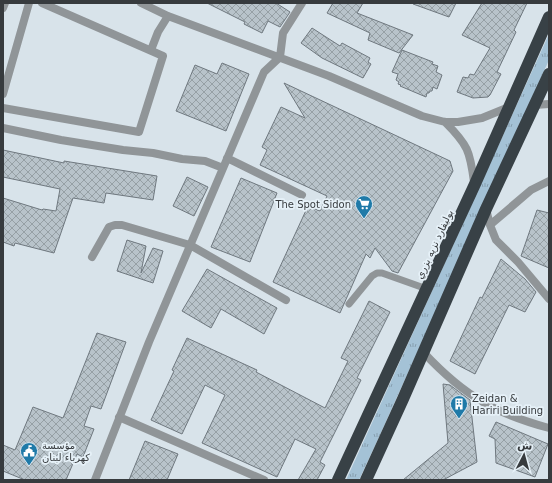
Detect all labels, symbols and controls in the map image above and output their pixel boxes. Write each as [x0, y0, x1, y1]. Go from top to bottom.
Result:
supermarket icon: The Spot Sidon [354, 194, 374, 219]
place label: The Spot Sidon [274, 199, 351, 210]
street label: بوليفارد نزيه بزري [414, 208, 456, 281]
place label: Zeidan & Hariri Building [472, 393, 543, 416]
building icon: Zeidan & Hariri Building [449, 394, 469, 419]
north arrow [504, 435, 544, 475]
text: ش [517, 438, 533, 453]
place label: مؤسسة كهرباء لبنان [42, 440, 90, 464]
public building icon: مؤسسة كهرباء لبنان [19, 441, 39, 466]

